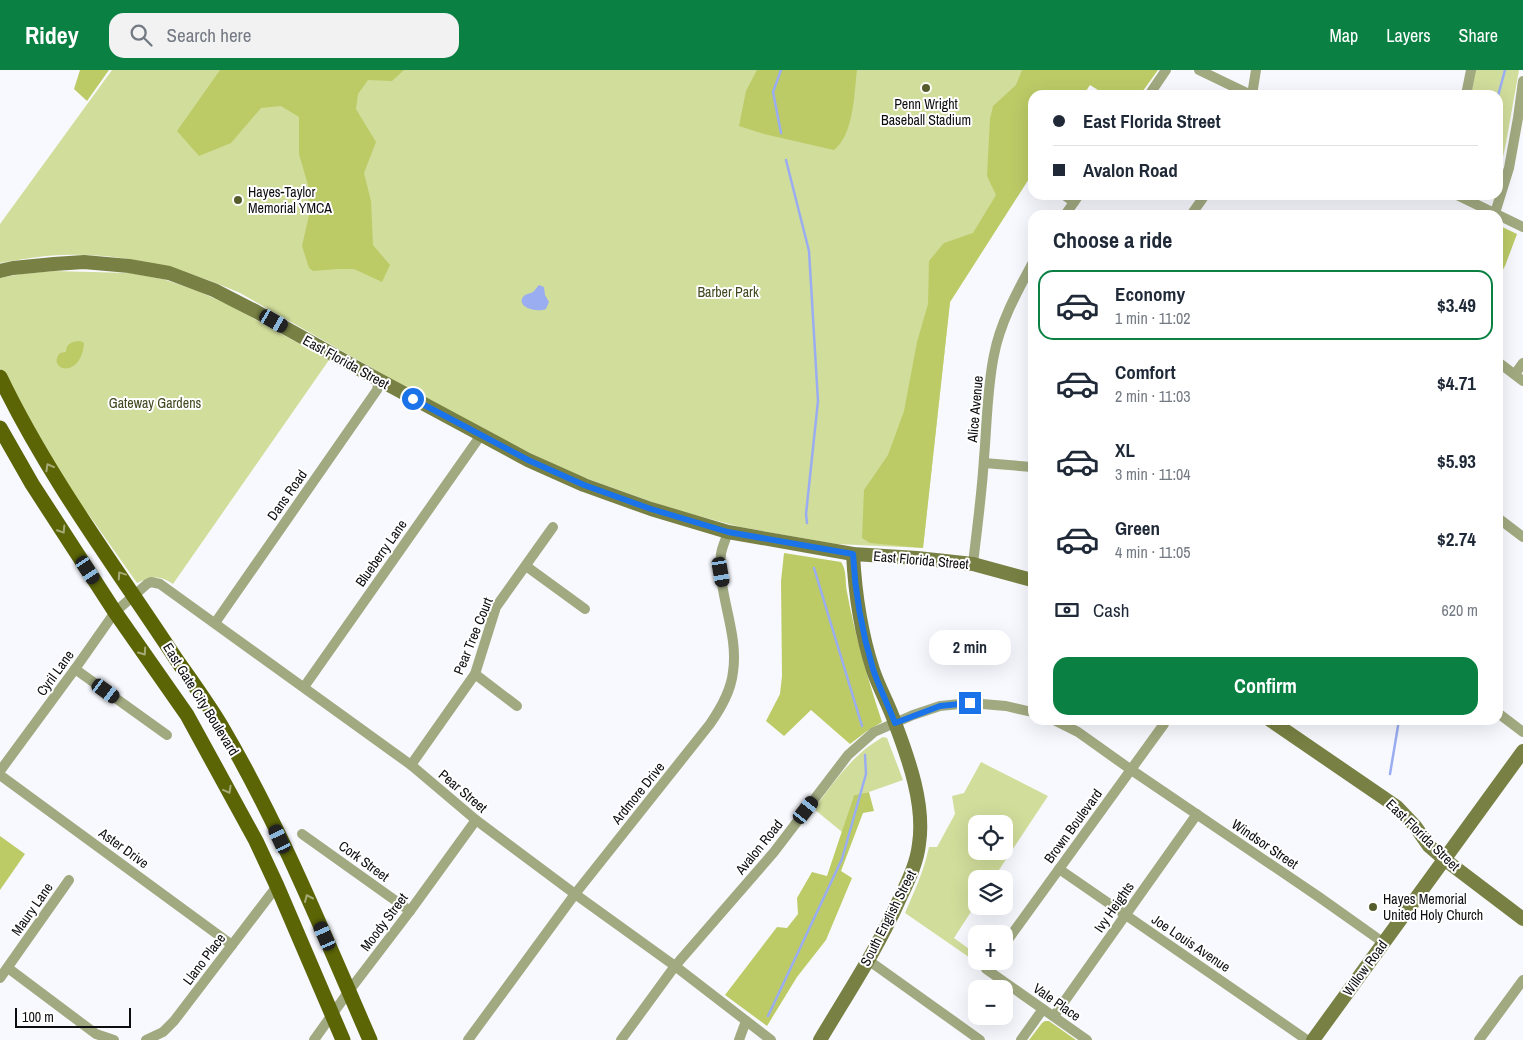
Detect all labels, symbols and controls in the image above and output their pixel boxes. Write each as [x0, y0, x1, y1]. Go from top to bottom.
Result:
search box [109, 13, 459, 58]
text: Ridey [25, 19, 79, 51]
icon: search [127, 21, 155, 49]
text: Search here [167, 22, 251, 48]
text: Map [1330, 23, 1358, 48]
text: Layers [1386, 23, 1431, 48]
text: Share [1459, 23, 1498, 48]
marker: Penn Wright Baseball Stadium [920, 82, 932, 94]
place label: Penn Wright Baseball Stadium [881, 95, 971, 129]
text: East Florida Street [1083, 108, 1221, 134]
text: Avalon Road [1083, 157, 1178, 183]
place label: Hayes-Taylor Memorial YMCA [248, 183, 332, 217]
marker: Hayes-Taylor Memorial YMCA [232, 194, 244, 206]
text: Choose a ride [1053, 225, 1172, 255]
text: Economy [1115, 281, 1185, 307]
park label: Barber Park [697, 283, 759, 301]
icon: car [1055, 283, 1100, 328]
text: $3.49 [1437, 292, 1476, 318]
car [257, 307, 290, 335]
text: 1 min · 11:02 [1115, 307, 1191, 329]
street label: East Florida Street [300, 331, 392, 393]
text: Comfort [1115, 359, 1176, 385]
icon: car [1055, 361, 1100, 406]
text: $4.71 [1437, 370, 1476, 396]
street label: Alice Avenue [963, 375, 987, 444]
text: 2 min · 11:03 [1115, 385, 1191, 407]
route start [402, 388, 424, 410]
park label: Gateway Gardens [109, 394, 202, 412]
text: XL [1115, 437, 1135, 463]
icon: car [1055, 439, 1100, 484]
text: $5.93 [1437, 448, 1476, 474]
one-way arrow [46, 463, 56, 472]
text: 3 min · 11:04 [1115, 463, 1191, 485]
street label: Dans Road [263, 466, 311, 524]
text: Green [1115, 515, 1160, 541]
street label: Blueberry Lane [351, 516, 411, 590]
icon: car [1055, 517, 1100, 562]
one-way arrow [55, 524, 65, 533]
text: $2.74 [1437, 526, 1476, 552]
text: 4 min · 11:05 [1115, 541, 1191, 563]
street label: East Florida Street [873, 547, 969, 573]
car [73, 553, 102, 587]
car [711, 556, 730, 588]
one-way arrow [118, 572, 127, 581]
street label: Pear Tree Court [449, 595, 497, 677]
icon: cash [1053, 596, 1081, 624]
text: Cash [1093, 597, 1129, 623]
text: 620 m [1442, 599, 1478, 621]
callout: 2 min [929, 630, 1011, 666]
text: 2 min [953, 636, 987, 658]
street label: East Gate City Boulevard [159, 639, 243, 759]
one-way arrow [137, 646, 146, 656]
street label: Cyril Lane [32, 647, 78, 699]
button: Confirm [1053, 657, 1478, 715]
car [89, 676, 122, 706]
route end [959, 692, 981, 714]
street label: Ardmore Drive [607, 758, 668, 828]
street label: Pear Street [435, 765, 491, 817]
one-way arrow [222, 785, 232, 794]
street label: Brown Boulevard [1040, 785, 1106, 867]
car [790, 794, 821, 826]
street label: East Florida Street [1382, 795, 1464, 875]
map controls [968, 815, 1013, 1025]
button: locate [968, 815, 1013, 860]
street label: Windsor Street [1228, 815, 1302, 873]
street label: Avalon Road [731, 816, 787, 879]
car [266, 822, 293, 856]
street label: Aster Drive [95, 823, 153, 872]
street label: Cork Street [335, 837, 393, 885]
street label: South English Street [856, 867, 920, 969]
button: layers [968, 870, 1013, 915]
street label: Ivy Heights [1090, 878, 1138, 936]
street label: Maury Lane [7, 879, 57, 939]
street label: Moody Street [356, 889, 412, 955]
place label: Hayes Memorial United Holy Church [1383, 890, 1483, 924]
one-way arrow [304, 894, 314, 903]
marker: Hayes Memorial United Holy Church [1367, 901, 1379, 913]
street label: Joe Louis Avenue [1148, 910, 1234, 976]
car [312, 919, 337, 953]
button: + [968, 925, 1013, 970]
street label: Llano Place [179, 930, 229, 988]
street label: Willow Road [1339, 937, 1391, 999]
street label: Vale Place [1030, 979, 1084, 1025]
button: − [968, 980, 1013, 1025]
scale bar [15, 1005, 131, 1028]
text: 100 m [22, 1008, 54, 1026]

